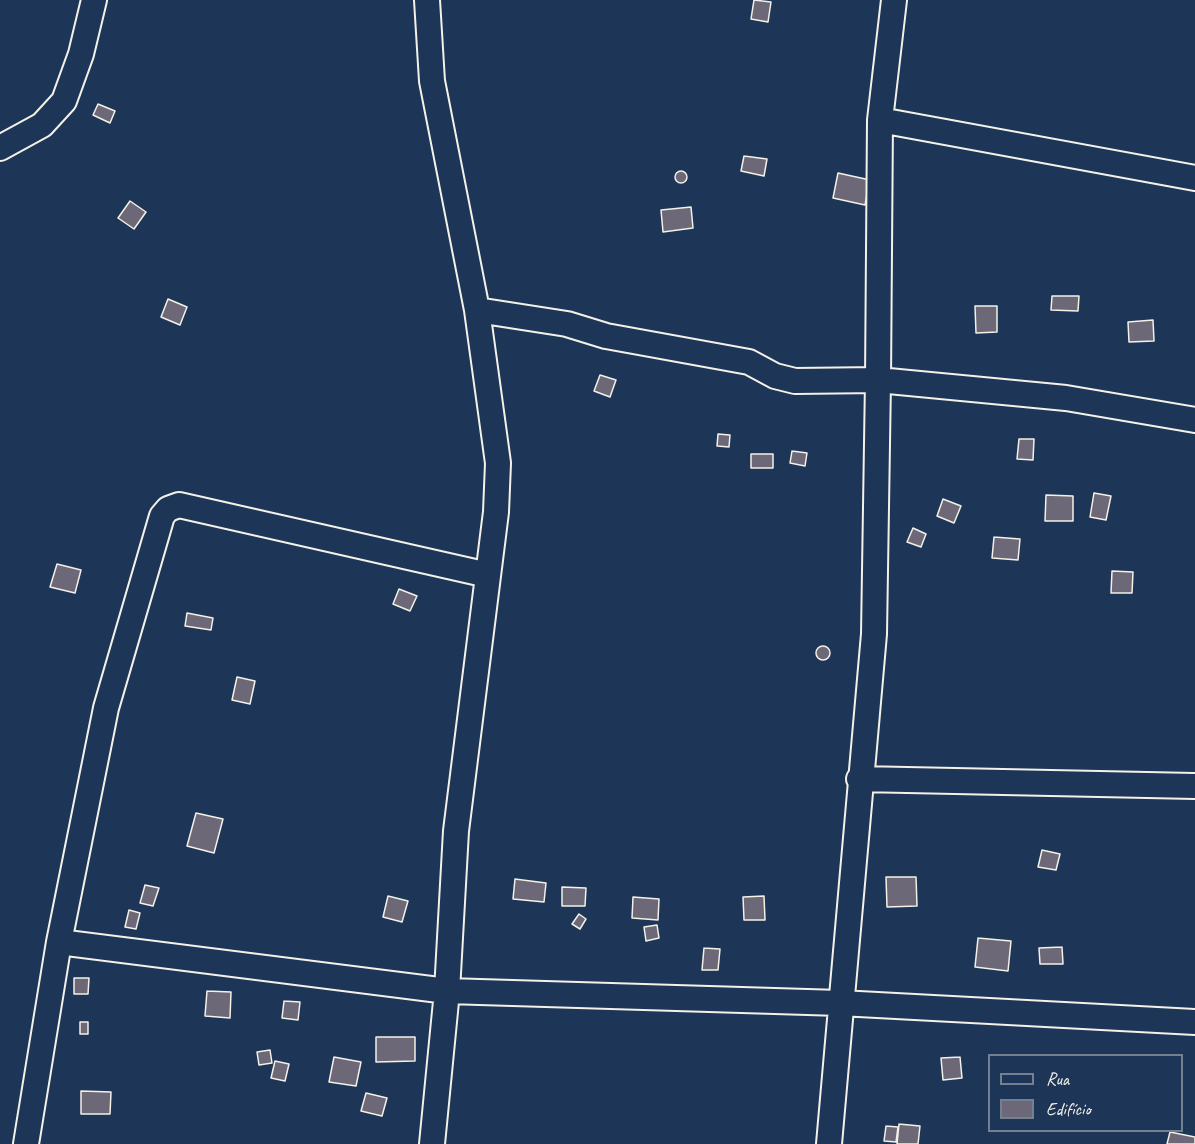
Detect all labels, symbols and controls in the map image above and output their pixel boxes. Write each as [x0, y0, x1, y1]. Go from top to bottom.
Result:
legend [988, 1054, 1183, 1132]
text: Rua [1046, 1068, 1069, 1090]
text: Edifício [1046, 1098, 1091, 1120]

